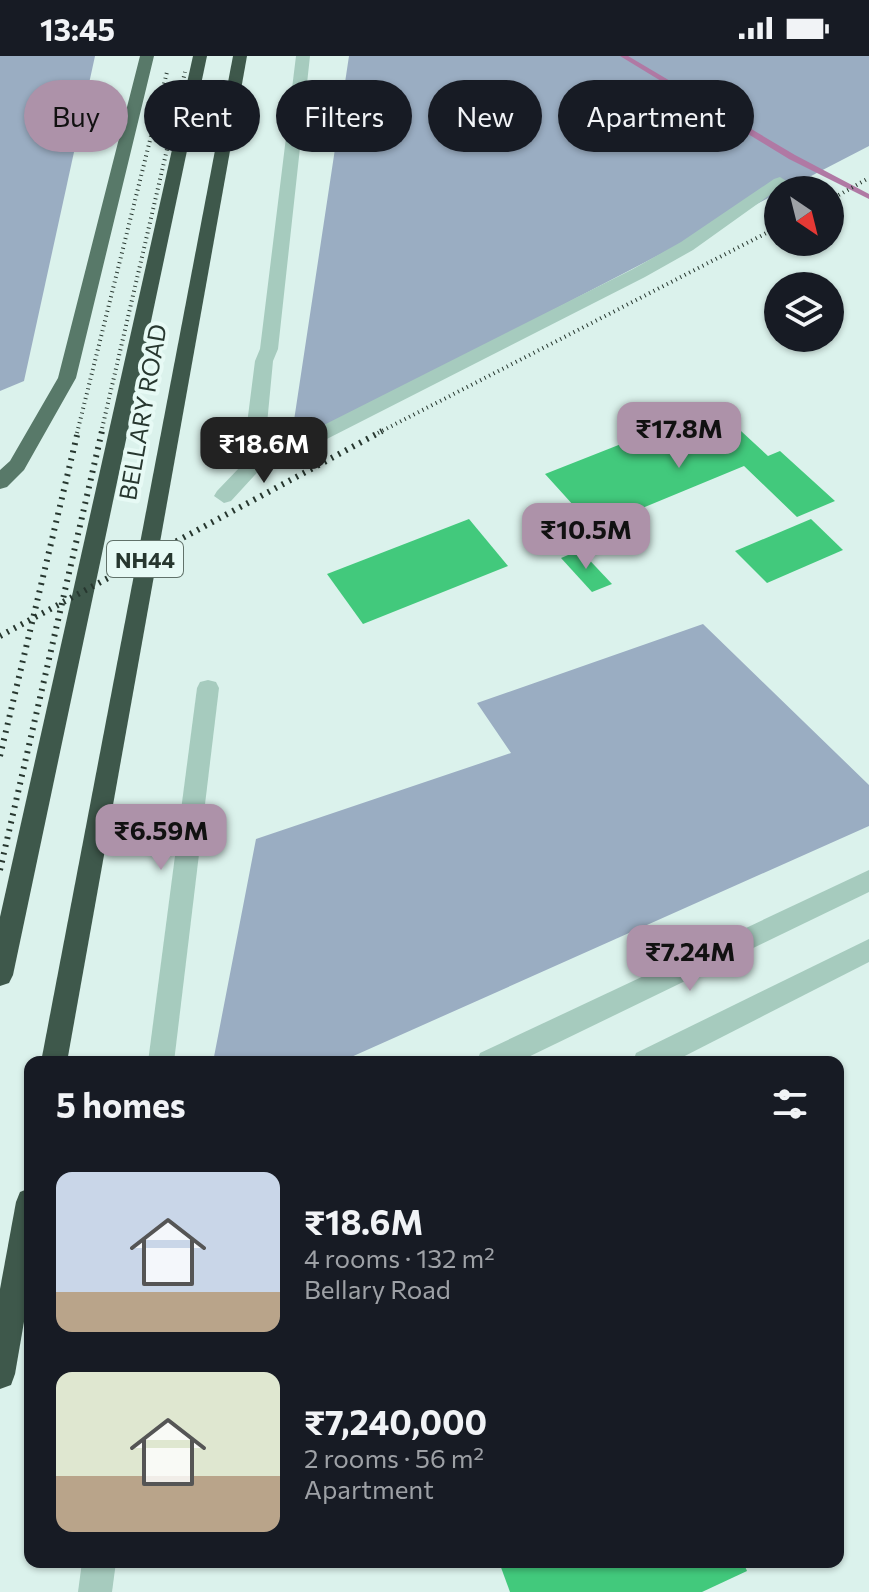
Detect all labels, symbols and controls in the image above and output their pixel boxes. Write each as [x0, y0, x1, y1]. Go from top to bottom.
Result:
text: 13:45 [40, 10, 115, 47]
chip: Buy [24, 80, 128, 152]
chip: Rent [144, 80, 260, 152]
chip: Filters [276, 80, 412, 152]
chip: New [428, 80, 542, 152]
chip: Apartment [558, 80, 754, 152]
north arrow [764, 176, 844, 256]
map controls [764, 176, 844, 352]
button: layers [764, 272, 844, 352]
street label: BELLARY ROAD [112, 322, 172, 502]
pin: ₹17.8M [614, 402, 744, 470]
text: ₹17.8M [635, 412, 723, 443]
pin: ₹18.6M [199, 417, 329, 485]
text: ₹18.6M [218, 427, 310, 458]
pin: ₹10.5M [521, 503, 651, 571]
text: ₹10.5M [540, 513, 632, 544]
road number: NH44 [107, 541, 183, 577]
pin: ₹6.59M [96, 804, 226, 872]
text: ₹6.59M [114, 814, 208, 845]
pin: ₹7.24M [625, 925, 755, 993]
text: ₹7.24M [645, 935, 735, 966]
icon: filters [768, 1082, 812, 1126]
text: 5 homes [56, 1083, 186, 1125]
text: ₹18.6M [304, 1200, 423, 1242]
icon: home [120, 1204, 216, 1300]
text: 4 rooms · 132 m² [304, 1242, 495, 1273]
text: Bellary Road [304, 1273, 451, 1304]
text: ₹7,240,000 [304, 1400, 487, 1442]
icon: home [120, 1404, 216, 1500]
text: 2 rooms · 56 m² [304, 1442, 484, 1473]
text: Apartment [304, 1473, 434, 1504]

